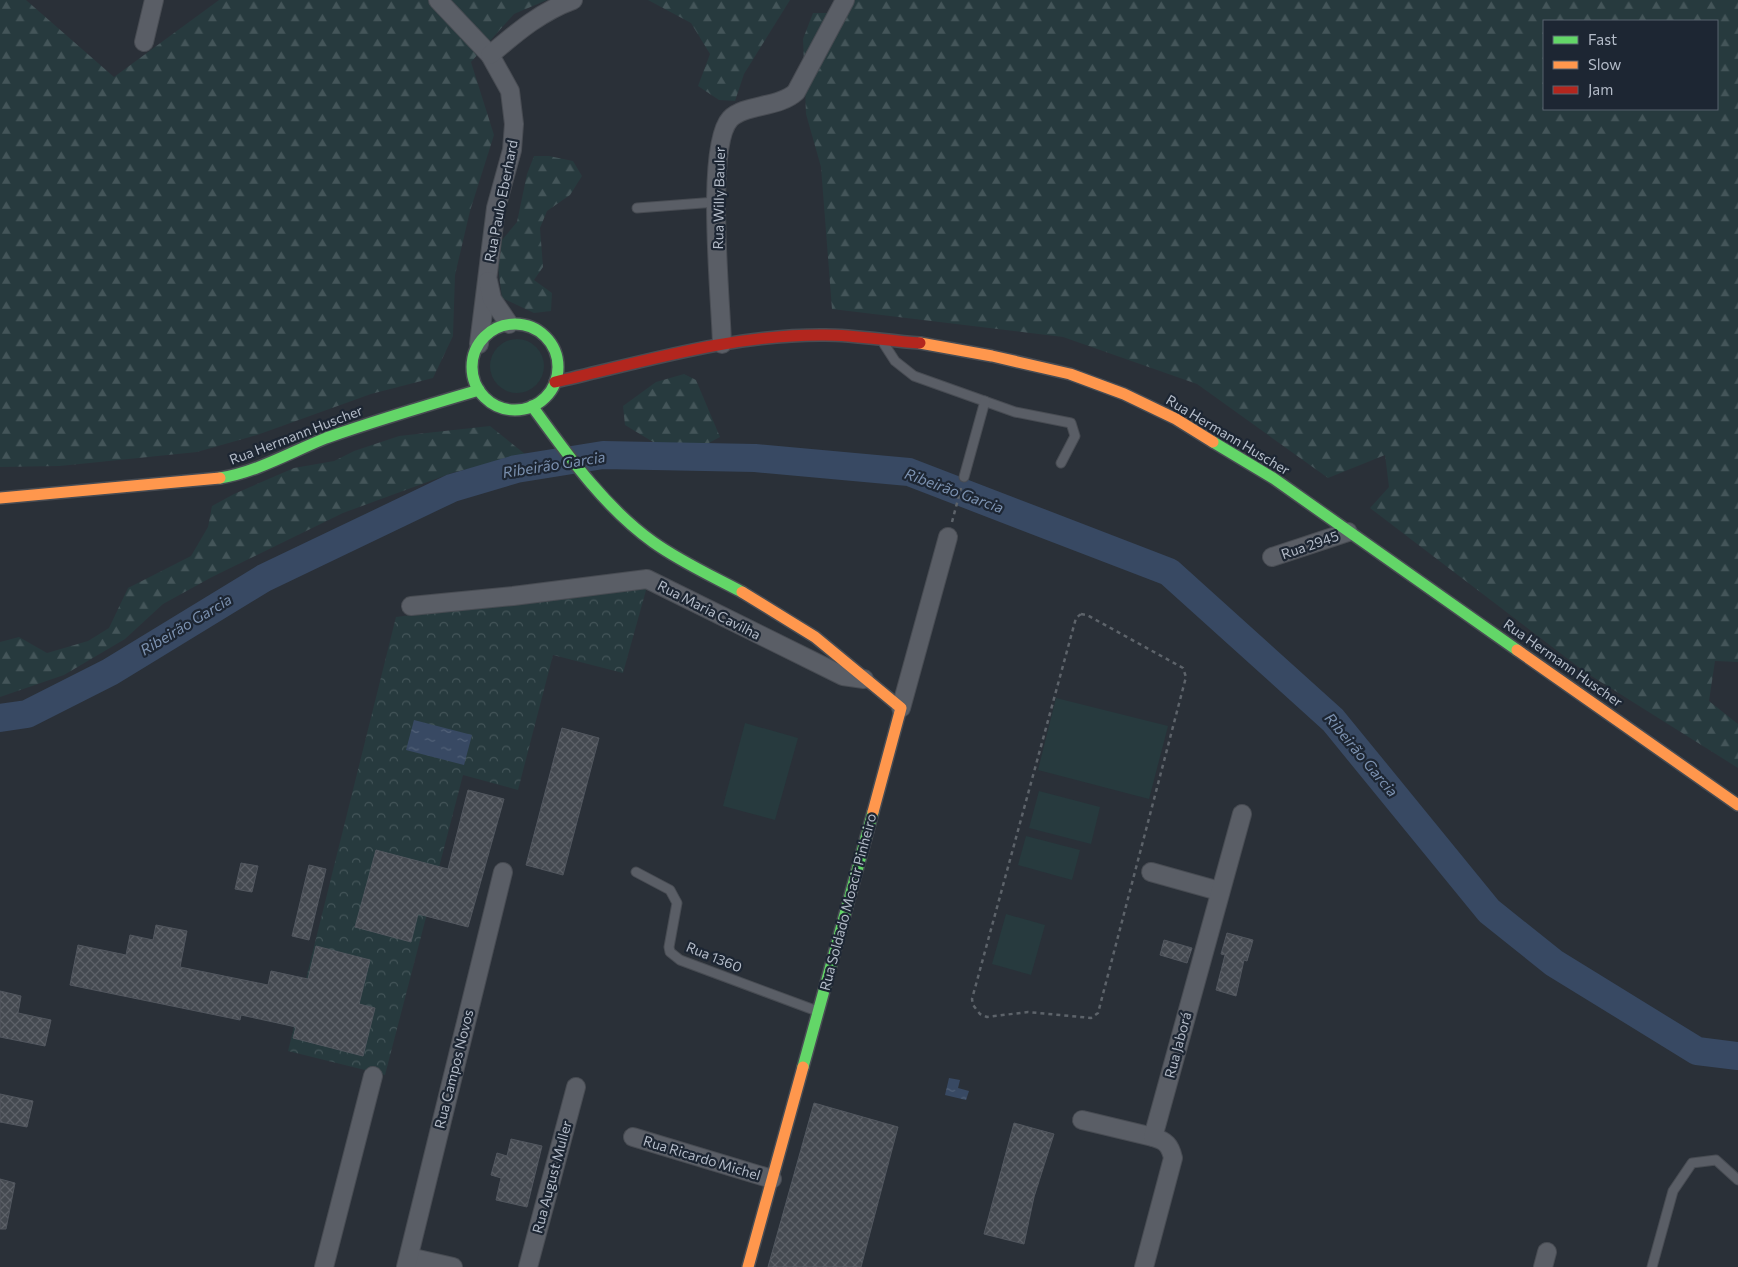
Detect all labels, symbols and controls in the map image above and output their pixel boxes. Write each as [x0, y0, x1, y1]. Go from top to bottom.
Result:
legend [1543, 20, 1718, 110]
text: Fast [1588, 30, 1617, 48]
text: Slow [1588, 55, 1621, 73]
text: Jam [1588, 80, 1613, 98]
street label: Rua Paulo Eberhard [480, 138, 521, 263]
street label: Rua Willy Bauler [709, 146, 728, 250]
street label: Rua Hermann Huscher [1163, 391, 1294, 478]
street label: Rua Hermann Huscher [227, 401, 365, 468]
water label: Ribeirão Garcia [501, 447, 607, 481]
water label: Ribeirão Garcia [903, 464, 1006, 516]
street label: Rua 2945 [1279, 527, 1341, 562]
street label: Rua Maria Cavilha [655, 576, 764, 643]
water label: Ribeirão Garcia [136, 590, 235, 659]
street label: Rua Hermann Huscher [1500, 615, 1626, 710]
water label: Ribeirão Garcia [1322, 709, 1402, 800]
street label: Rua Soldado Moacir Pinheiro [816, 811, 879, 992]
street label: Rua 1360 [684, 938, 745, 975]
street label: Rua Campos Novos [431, 1008, 477, 1130]
street label: Rua Jaborá [1161, 1010, 1195, 1080]
street label: Rua August Muller [528, 1118, 575, 1235]
street label: Rua Ricardo Michel [641, 1132, 763, 1183]

